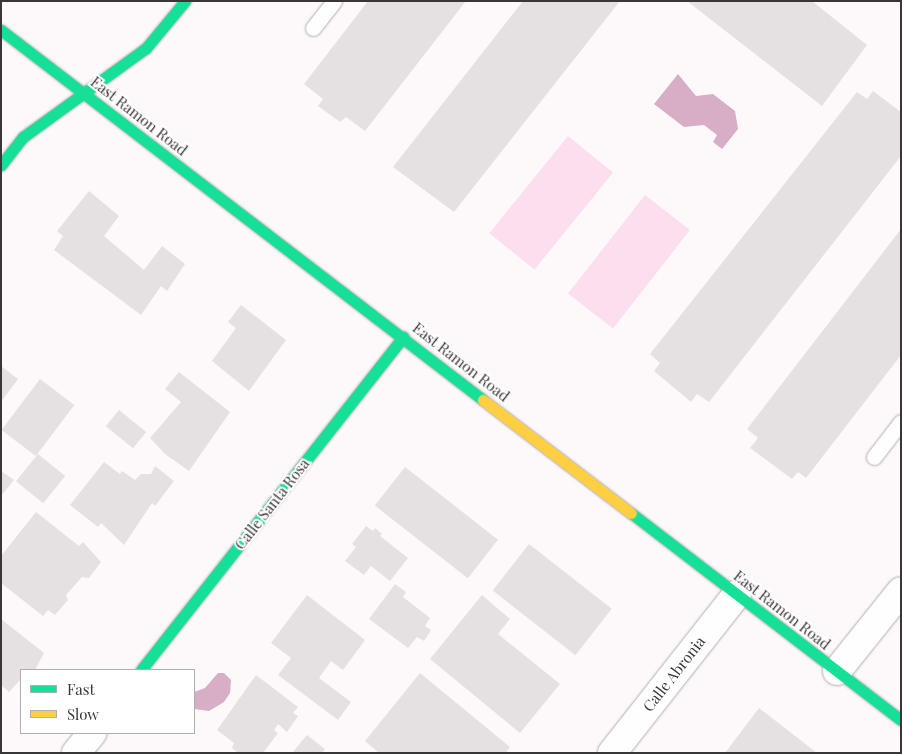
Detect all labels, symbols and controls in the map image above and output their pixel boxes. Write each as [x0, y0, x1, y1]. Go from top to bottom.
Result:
street label: East Ramon Road [87, 73, 191, 159]
street label: East Ramon Road [409, 319, 513, 405]
street label: Calle Santa Rosa [231, 455, 313, 553]
street label: East Ramon Road [730, 567, 834, 653]
street label: Calle Abronia [639, 633, 709, 715]
legend [20, 669, 195, 734]
text: Fast [67, 679, 95, 699]
text: Slow [67, 704, 99, 724]

